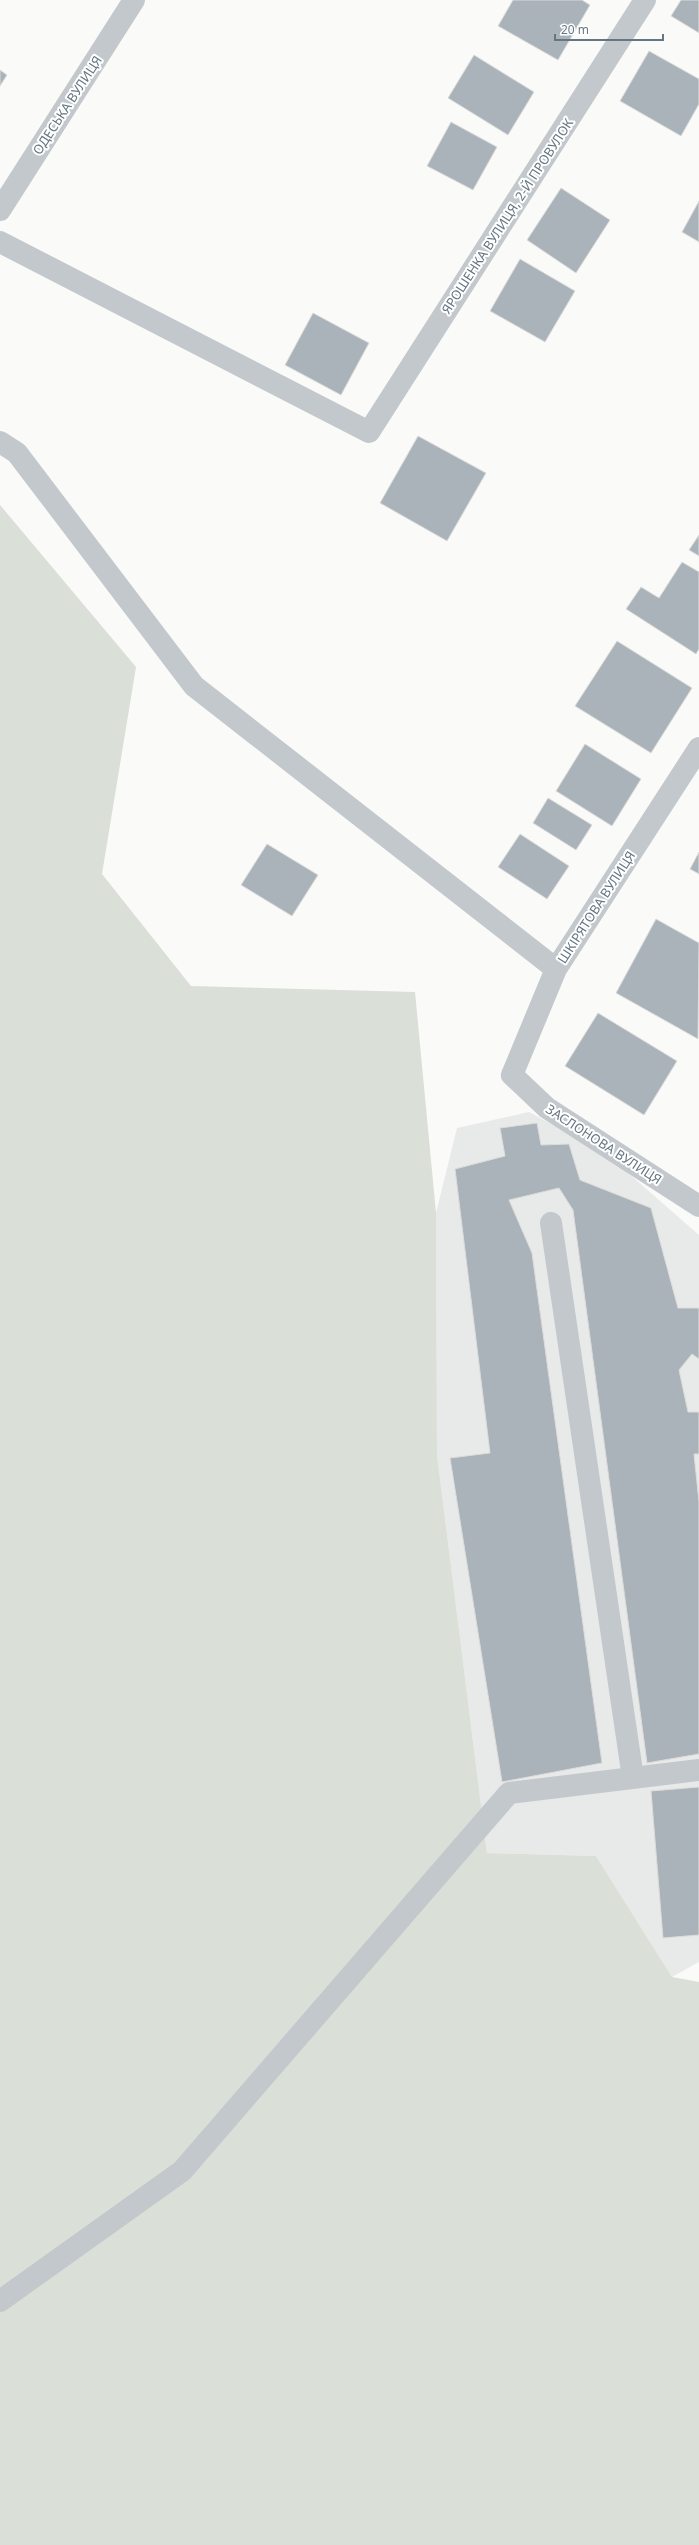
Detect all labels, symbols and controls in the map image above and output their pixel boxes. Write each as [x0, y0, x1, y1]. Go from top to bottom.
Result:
scale bar [555, 16, 663, 42]
text: 20 m [561, 21, 589, 38]
street label: ОДЕСЬКА ВУЛИЦЯ [28, 52, 106, 158]
street label: ЯРОШЕНКА ВУЛИЦЯ, 2-Й ПРОВУЛОК [437, 115, 577, 317]
street label: ШКІРЯТОВА ВУЛИЦЯ [553, 847, 639, 967]
street label: ЗАСЛОНОВА ВУЛИЦЯ [543, 1100, 665, 1188]

